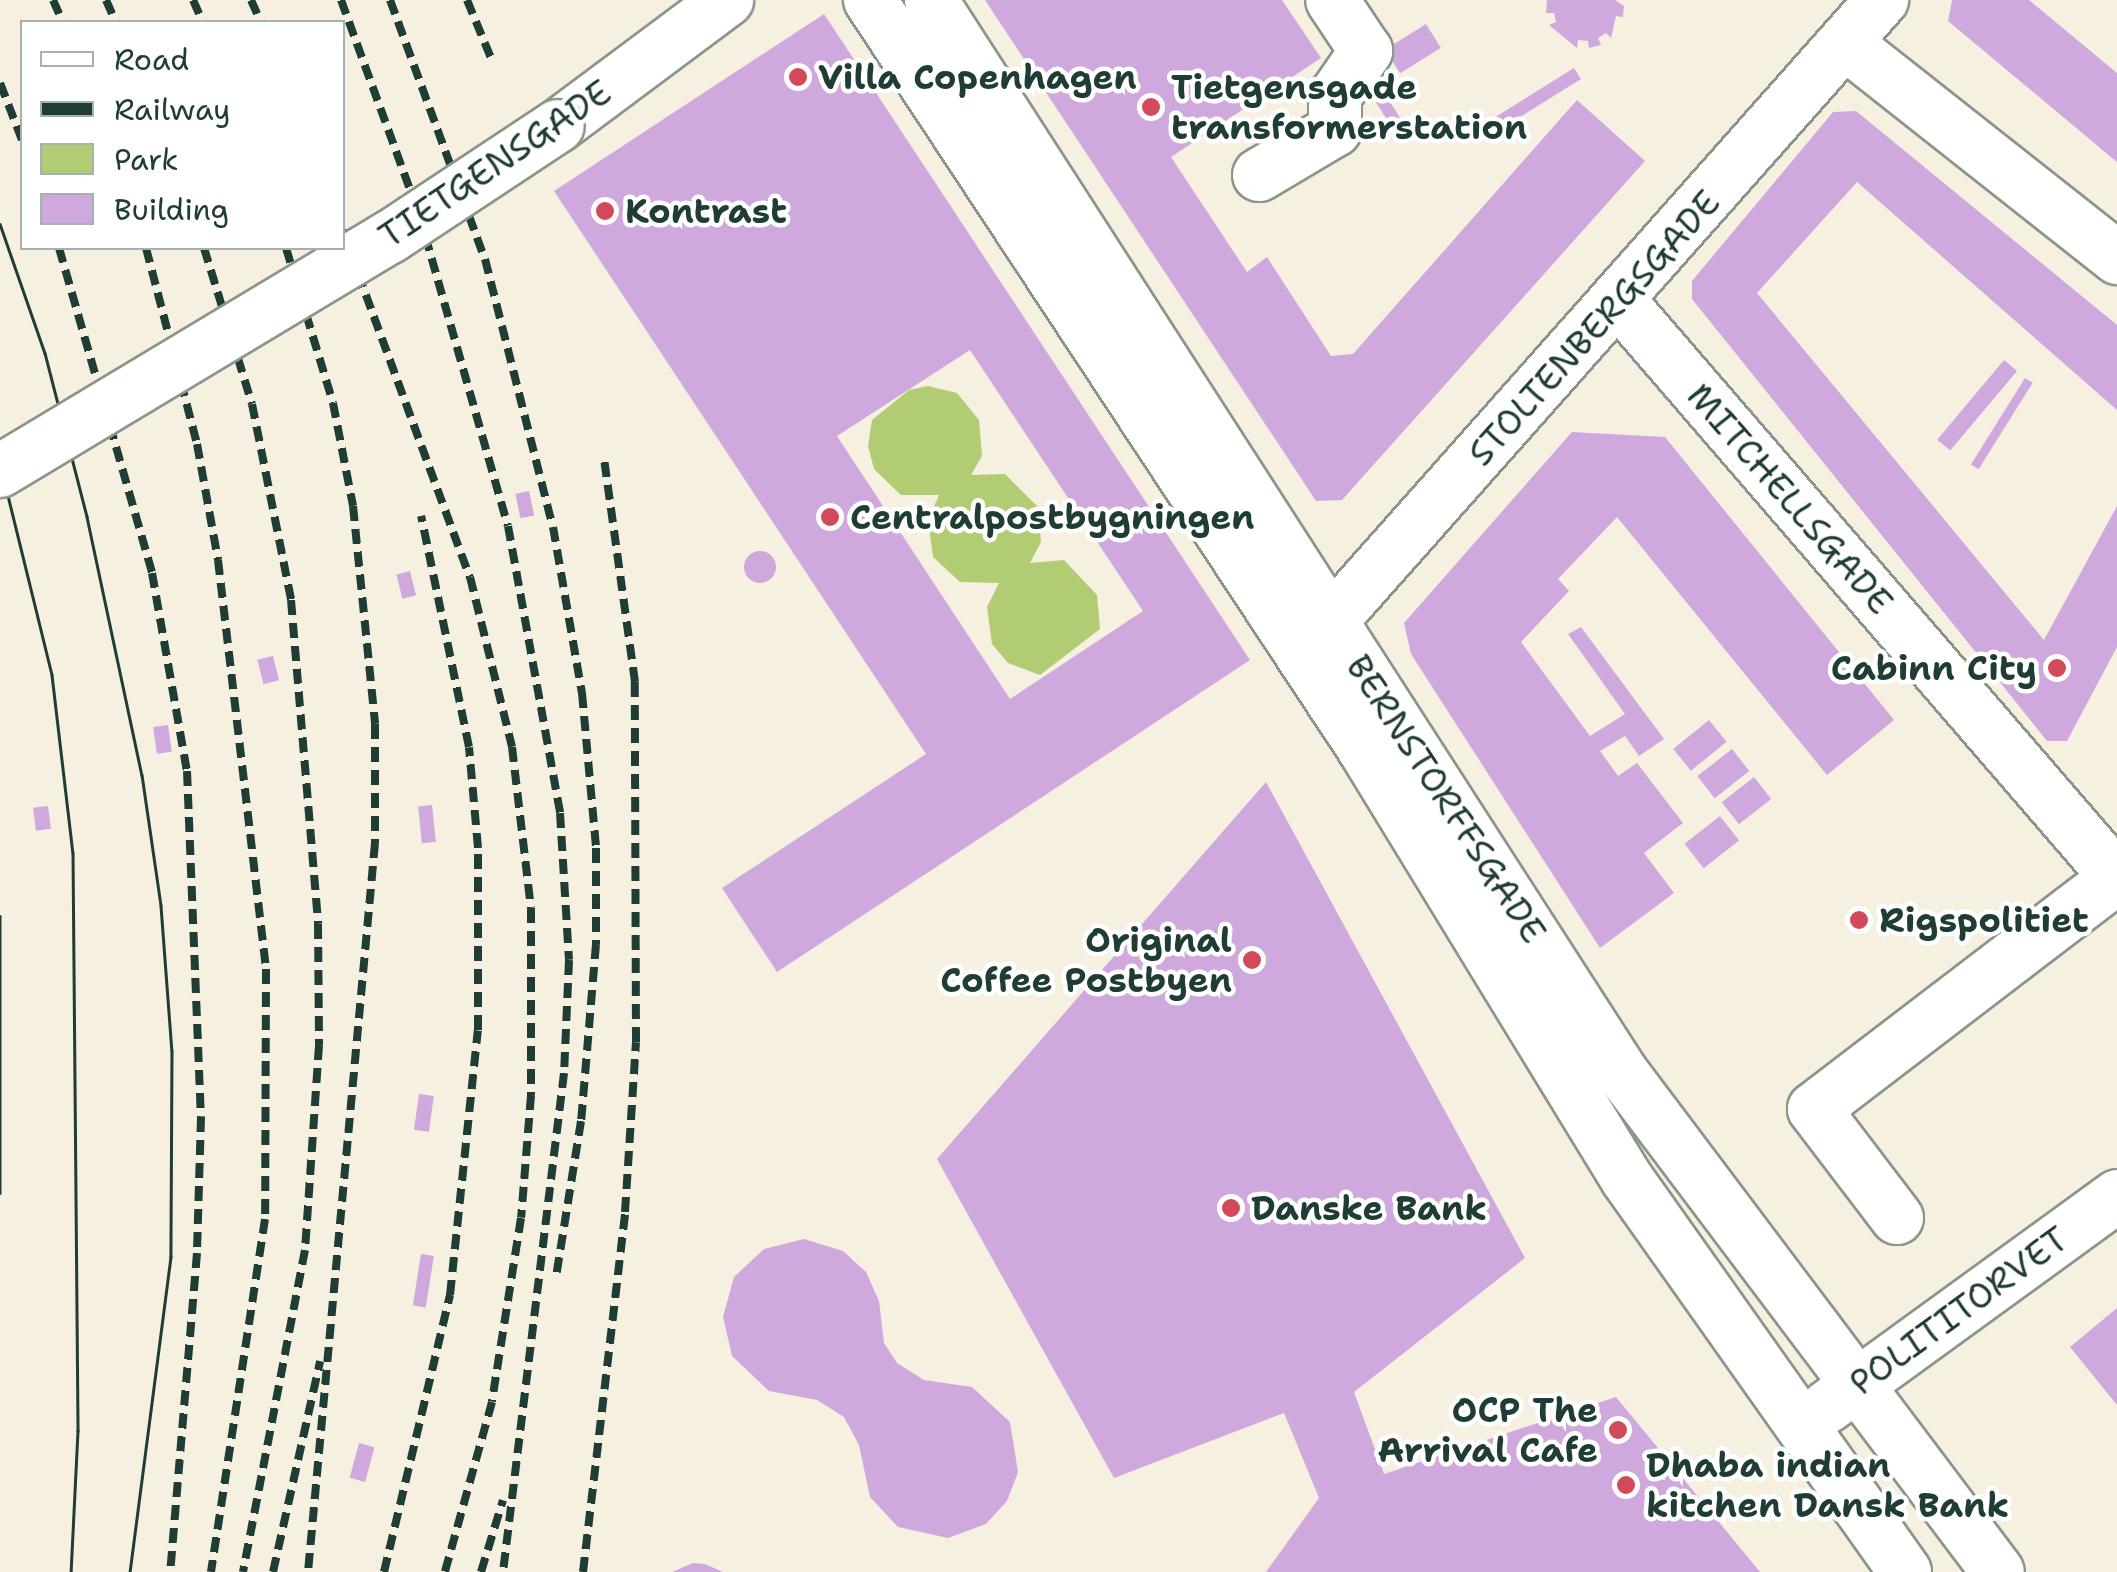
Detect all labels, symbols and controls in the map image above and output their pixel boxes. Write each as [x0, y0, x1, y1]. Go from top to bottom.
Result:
legend [20, 20, 345, 250]
text: Road [114, 39, 189, 80]
place label: Villa Copenhagen [818, 56, 1137, 98]
marker: Villa Copenhagen [787, 66, 809, 88]
place label: Tietgensgade transformerstation [1171, 66, 1527, 148]
street label: TIETGENSGADE [371, 71, 619, 257]
text: Railway [114, 89, 230, 130]
marker: Tietgensgade transformerstation [1140, 96, 1162, 118]
text: Park [114, 139, 178, 180]
street label: STOLTENBERGSGADE [1459, 182, 1729, 474]
text: Building [114, 189, 229, 230]
place label: Kontrast [625, 190, 787, 232]
marker: Kontrast [594, 200, 616, 222]
street label: MITCHELLSGADE [1678, 375, 1902, 623]
place label: Centralpostbygningen [850, 496, 1255, 538]
marker: Centralpostbygningen [819, 506, 841, 528]
street label: BERNSTORFFSGADE [1337, 647, 1555, 951]
place label: Cabinn City [1831, 647, 2037, 689]
marker: Cabinn City [2046, 657, 2068, 679]
place label: Rigspolitiet [1879, 899, 2089, 941]
marker: Rigspolitiet [1848, 909, 1870, 931]
place label: Original Coffee Postbyen [940, 919, 1232, 1001]
marker: Original Coffee Postbyen [1241, 949, 1263, 971]
place label: Danske Bank [1251, 1187, 1487, 1229]
marker: Danske Bank [1220, 1197, 1242, 1219]
street label: POLITITORVET [1842, 1218, 2076, 1404]
place label: OCP The Arrival Cafe [1377, 1389, 1598, 1471]
marker: OCP The Arrival Cafe [1607, 1419, 1629, 1441]
place label: Dhaba indian kitchen Dansk Bank [1646, 1444, 2009, 1526]
marker: Dhaba indian kitchen Dansk Bank [1615, 1474, 1637, 1496]

